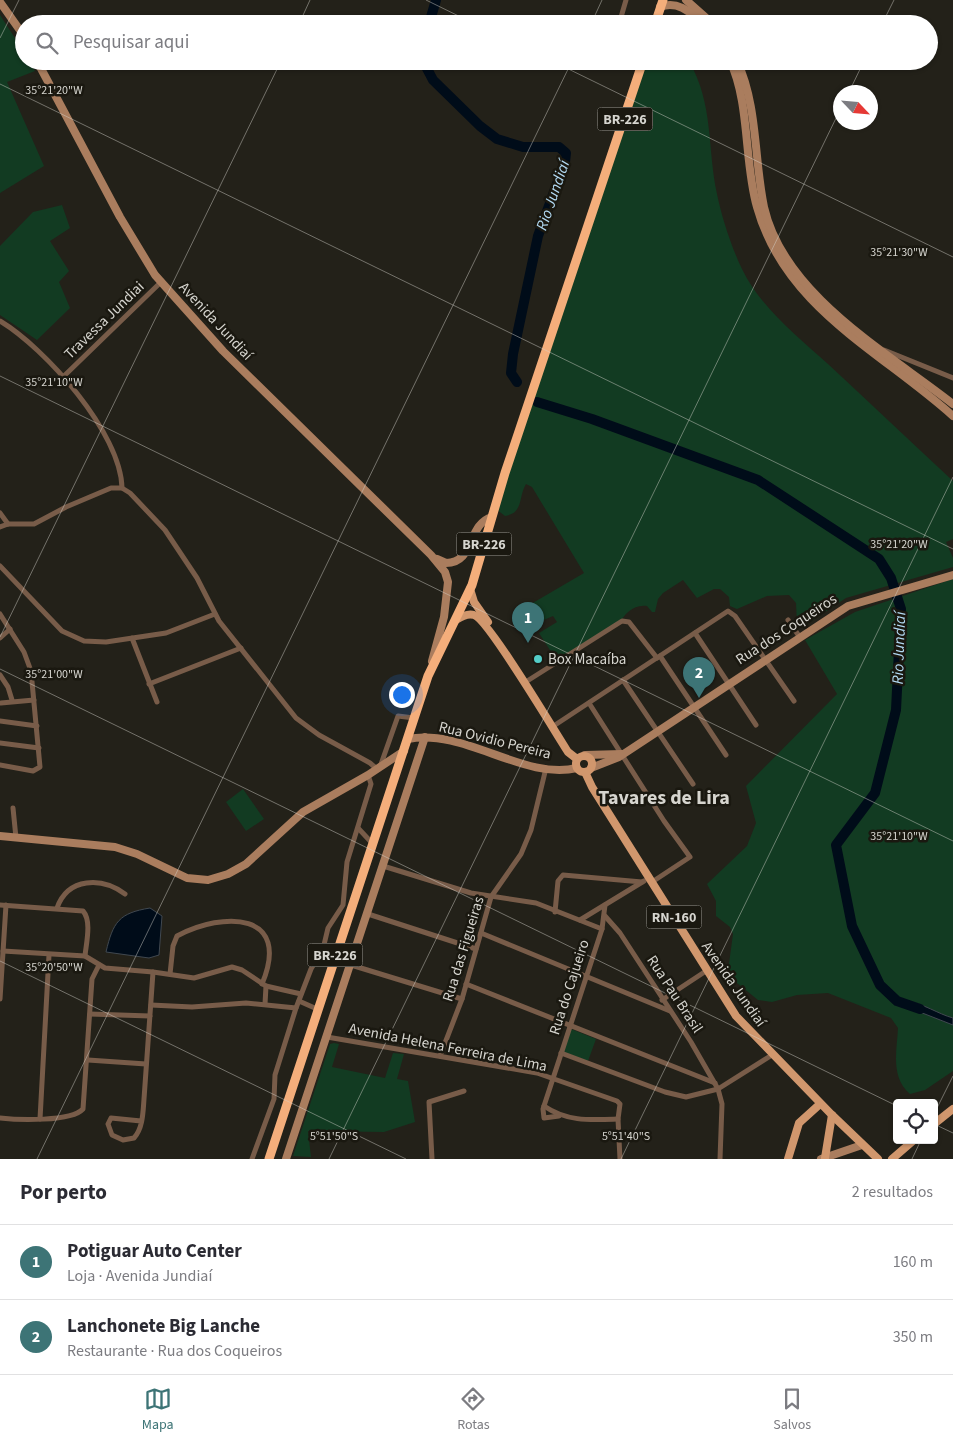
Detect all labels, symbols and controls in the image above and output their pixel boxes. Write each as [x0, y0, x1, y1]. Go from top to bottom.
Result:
search box [15, 15, 938, 70]
icon: search [33, 29, 61, 57]
text: Pesquisar aqui [73, 29, 189, 56]
text: 35°21'20"W [25, 82, 83, 99]
north arrow [833, 85, 878, 130]
road number: BR-226 [598, 108, 652, 130]
water label: Rio Jundiaí [531, 155, 576, 233]
text: 35°21'30"W [870, 244, 928, 261]
street label: Travessa Jundiai [60, 277, 149, 364]
street label: Avenida Jundiaí [174, 278, 258, 366]
text: 35°21'10"W [25, 374, 83, 391]
road number: BR-226 [456, 532, 512, 556]
text: 35°21'20"W [870, 536, 928, 553]
street label: Rua dos Coqueiros [732, 589, 841, 670]
pin: 1 [512, 602, 544, 643]
water label: Rio Jundiaí [887, 609, 911, 685]
place label: Box Macaíba [548, 649, 626, 670]
marker: Box Macaíba [532, 653, 544, 665]
pin: 2 [683, 657, 715, 698]
text: 35°21'00"W [25, 666, 83, 683]
your location [389, 682, 415, 708]
street label: Rua Ovidio Pereira [436, 716, 553, 765]
district label: Tavares de Lira [598, 784, 730, 812]
text: 35°21'10"W [870, 828, 928, 845]
street label: Rua das Figueiras [437, 894, 489, 1004]
road number: RN-160 [646, 906, 702, 929]
street label: Rua do Cajueiro [544, 937, 595, 1037]
street label: Avenida Jundiaí [696, 937, 772, 1032]
road number: BR-226 [308, 944, 362, 966]
street label: Rua Pau Brasil [642, 951, 708, 1037]
text: 35°20'50"W [25, 959, 83, 976]
street label: Avenida Helena Ferreira de Lima [347, 1018, 549, 1077]
map controls [893, 1099, 938, 1144]
button: locate [893, 1099, 938, 1144]
text: 5°51'50"S [310, 1128, 358, 1145]
text: 5°51'40"S [602, 1128, 650, 1145]
text: Por perto [20, 1177, 107, 1207]
text: 2 resultados [852, 1181, 933, 1203]
text: Potiguar Auto Center [67, 1238, 242, 1265]
text: 1 [32, 1251, 40, 1273]
text: 160 m [893, 1251, 933, 1273]
text: Loja · Avenida Jundiaí [67, 1265, 212, 1287]
text: Lanchonete Big Lanche [67, 1313, 260, 1340]
text: 2 [32, 1326, 40, 1348]
text: 350 m [893, 1326, 933, 1348]
text: Restaurante · Rua dos Coqueiros [67, 1340, 282, 1362]
tab: Mapa [142, 1385, 174, 1435]
tab: Rotas [457, 1385, 490, 1435]
tab: Salvos [773, 1385, 811, 1435]

